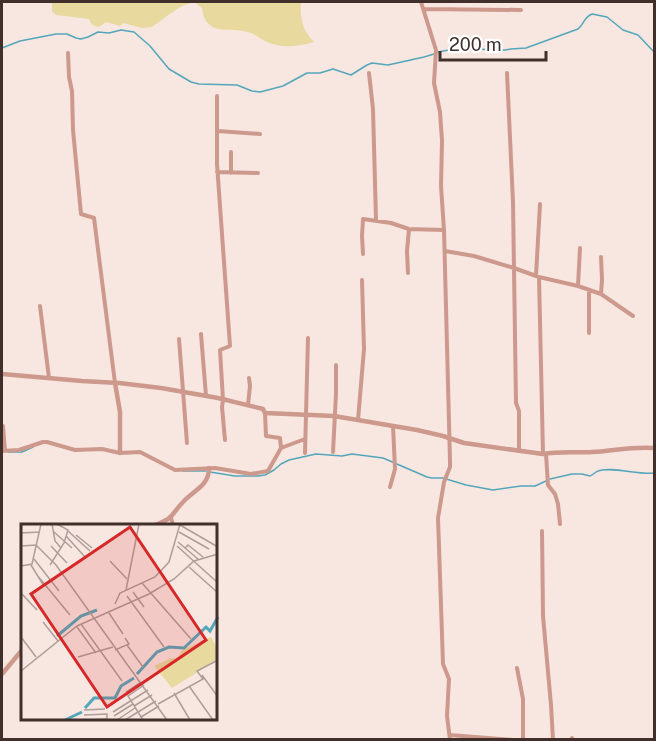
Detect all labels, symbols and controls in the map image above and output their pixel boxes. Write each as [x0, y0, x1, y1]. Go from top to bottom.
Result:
scale bar [440, 24, 546, 62]
text: 200 m [449, 34, 502, 55]
inset map [21, 524, 218, 720]

